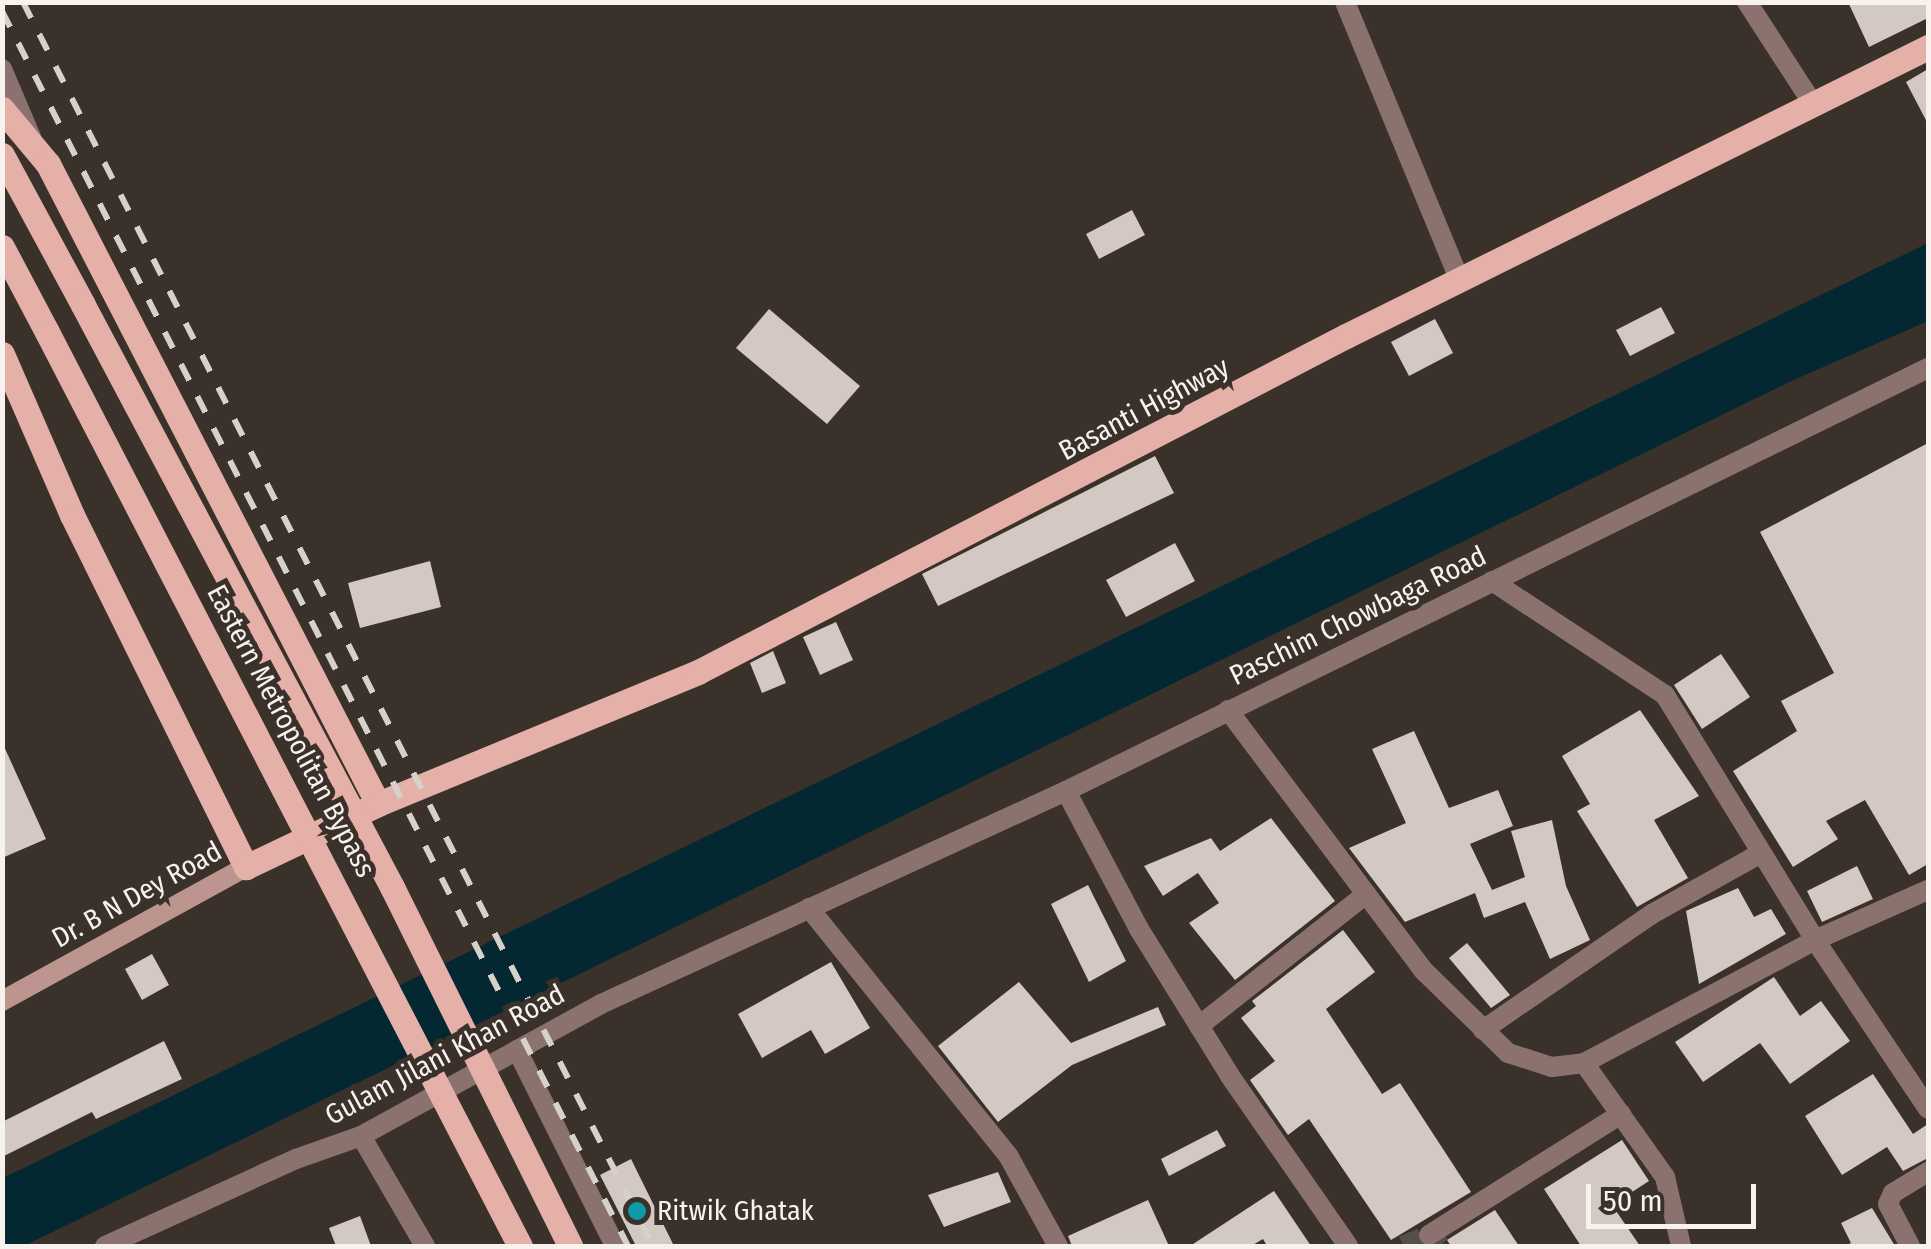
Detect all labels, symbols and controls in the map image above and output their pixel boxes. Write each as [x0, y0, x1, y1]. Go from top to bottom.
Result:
street label: Basanti Highway [1053, 350, 1235, 468]
street label: Paschim Chowbaga Road [1224, 539, 1492, 693]
street label: Eastern Metropolitan Bypass [200, 579, 382, 883]
street label: Dr. B N Dey Road [46, 835, 228, 955]
street label: Gulam Jilani Khan Road [319, 978, 571, 1132]
scale bar [1591, 1164, 1761, 1226]
text: 50 m [1603, 1183, 1663, 1219]
place label: Ritwik Ghatak [657, 1194, 814, 1228]
marker: Ritwik Ghatak [626, 1200, 648, 1222]

